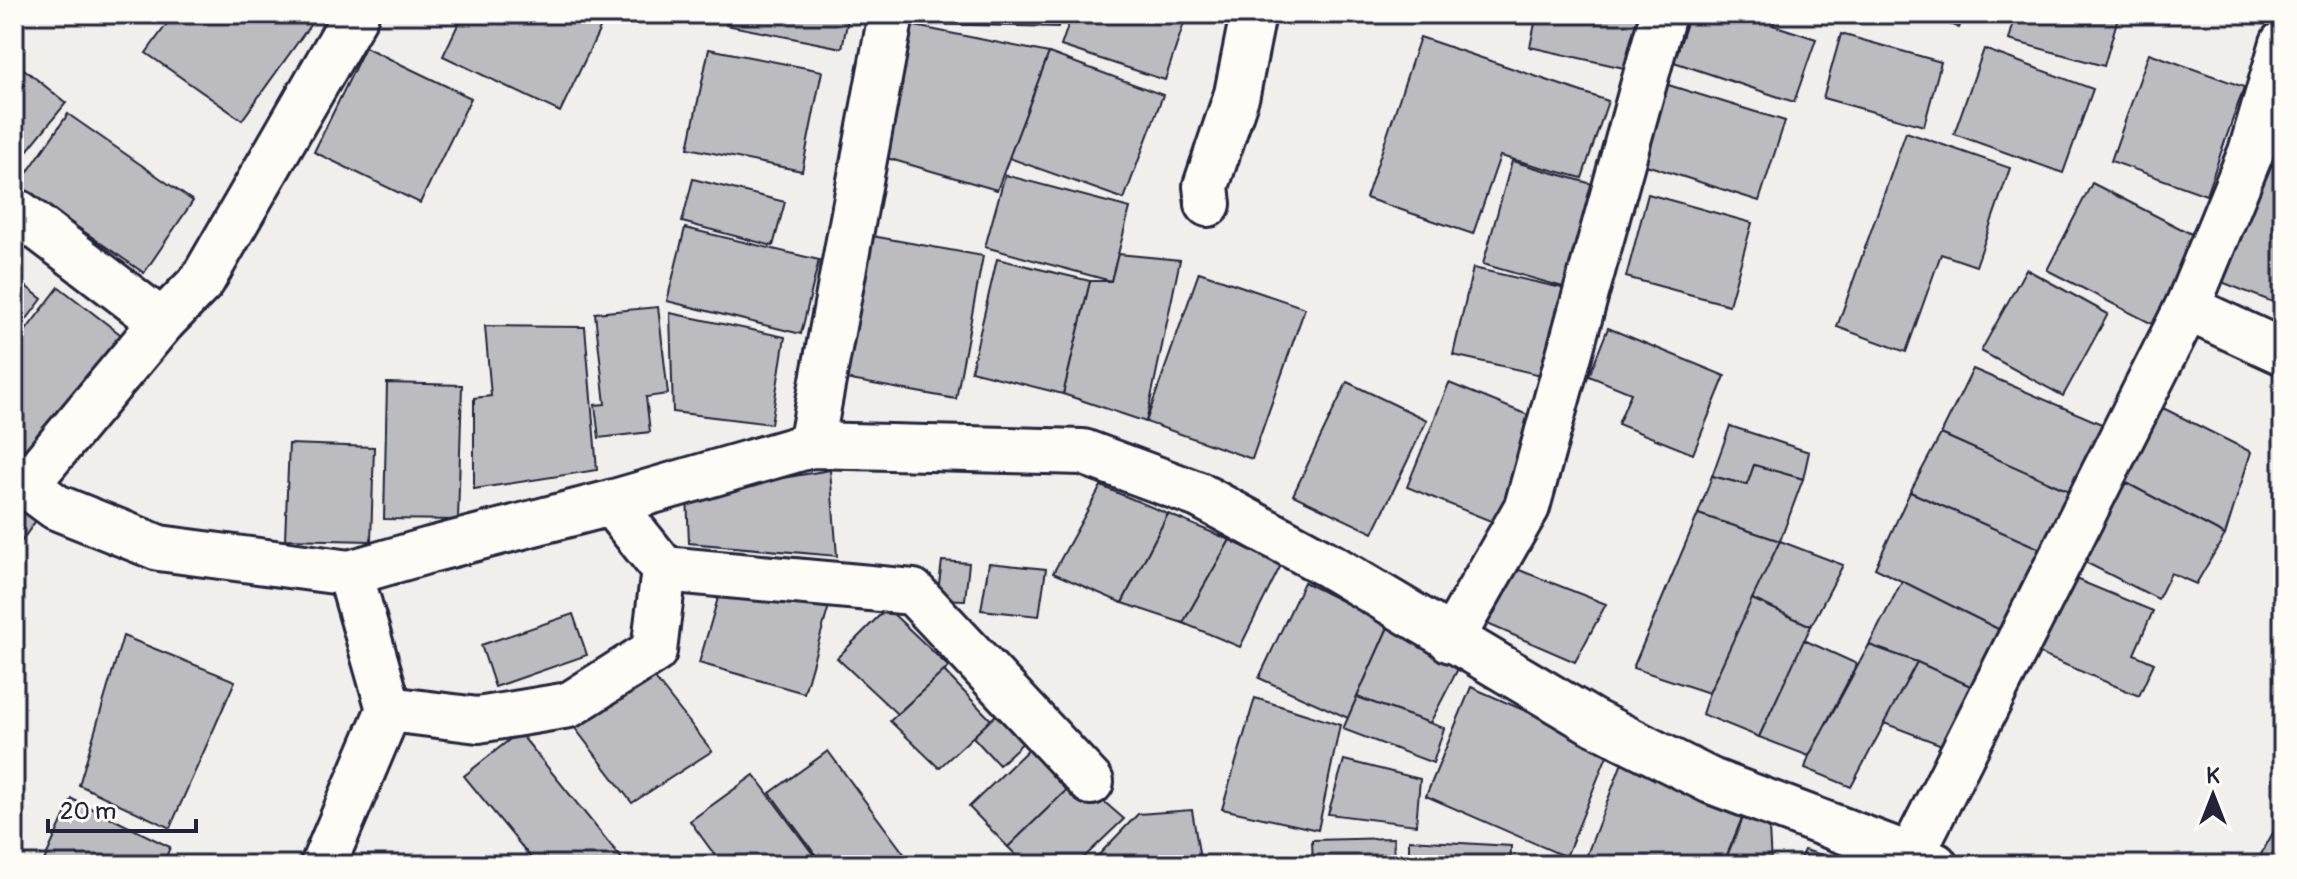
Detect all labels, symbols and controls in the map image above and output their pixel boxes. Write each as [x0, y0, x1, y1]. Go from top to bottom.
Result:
north arrow [2173, 755, 2253, 835]
text: K [2206, 762, 2220, 790]
scale bar [48, 783, 196, 833]
text: 20 m [60, 797, 116, 826]

